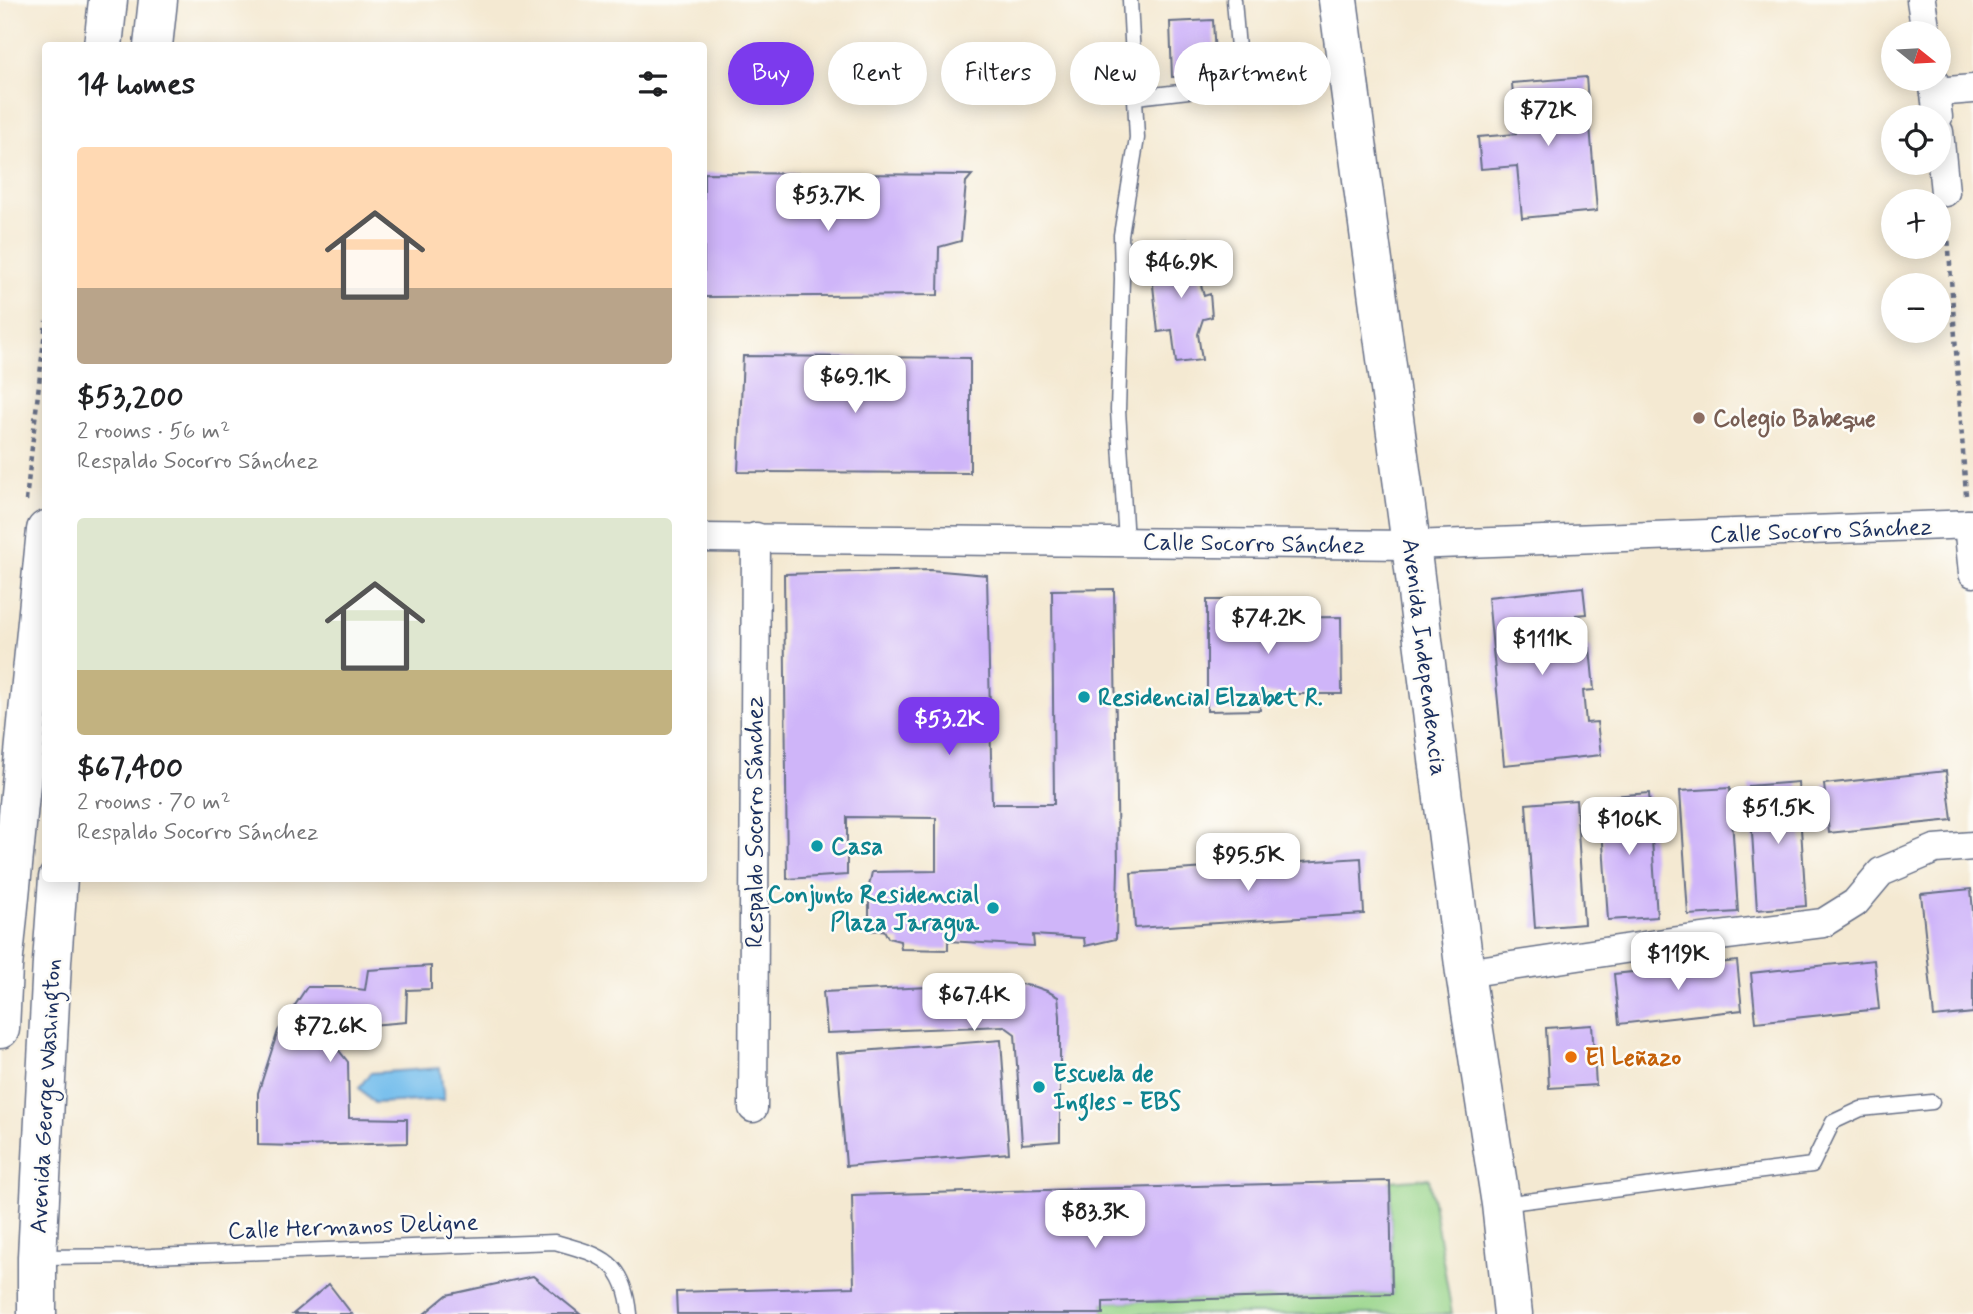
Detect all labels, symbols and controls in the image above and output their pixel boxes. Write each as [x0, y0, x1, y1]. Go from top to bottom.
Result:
north arrow [1881, 21, 1951, 91]
map controls [1881, 21, 1951, 343]
chip: Buy [728, 42, 814, 105]
chip: Rent [828, 42, 927, 105]
chip: Filters [941, 42, 1056, 105]
chip: New [1070, 42, 1160, 105]
chip: Apartment [1174, 42, 1331, 105]
text: 14 homes [77, 65, 195, 104]
icon: filters [634, 65, 672, 103]
pin: $72K [1507, 88, 1589, 148]
text: $72K [1520, 96, 1576, 126]
button: locate [1881, 105, 1951, 175]
pin: $53.7K [771, 174, 885, 233]
text: $53.7K [792, 181, 864, 211]
button: + [1881, 189, 1951, 259]
icon: home [312, 192, 438, 318]
pin: $46.9K [1124, 240, 1238, 300]
text: $46.9K [1145, 248, 1217, 278]
button: − [1881, 273, 1951, 343]
pin: $69.1K [798, 356, 912, 415]
text: $69.1K [820, 363, 890, 393]
text: $53,200 [77, 378, 184, 417]
place label: Colegio Babeque [1713, 404, 1876, 438]
marker: Colegio Babeque [1691, 410, 1707, 426]
text: 2 rooms · 56 m² [77, 417, 230, 447]
text: Respaldo Socorro Sánchez [77, 447, 319, 477]
street label: Calle Socorro Sánchez [1709, 512, 1933, 551]
street label: Calle Socorro Sánchez [1142, 527, 1366, 562]
street label: Avenida Independencia [1394, 537, 1453, 778]
icon: home [312, 563, 438, 689]
pin: $74.2K [1211, 596, 1325, 656]
text: $74.2K [1231, 604, 1305, 634]
pin: $111K [1493, 618, 1591, 677]
text: $111K [1513, 625, 1571, 655]
place label: Residencial Elzabet R. [1098, 683, 1323, 714]
marker: Residencial Elzabet R. [1076, 689, 1092, 705]
street label: Respaldo Socorro Sánchez [740, 696, 771, 948]
pin: $53.2K [892, 698, 1006, 757]
text: $53.2K [914, 705, 984, 735]
text: $67,400 [77, 749, 183, 788]
pin: $51.5K [1721, 786, 1835, 846]
text: 2 rooms · 70 m² [77, 788, 231, 818]
text: $51.5K [1742, 794, 1814, 824]
pin: $106K [1580, 798, 1678, 857]
text: $106K [1597, 805, 1661, 835]
text: Respaldo Socorro Sánchez [77, 818, 319, 848]
place label: Casa [831, 832, 883, 863]
pin: $95.5K [1191, 834, 1305, 893]
marker: Casa [809, 838, 825, 854]
text: $95.5K [1212, 841, 1284, 871]
place label: Conjunto Residencial Plaza Jaragua [768, 880, 980, 942]
marker: Conjunto Residencial Plaza Jaragua [985, 900, 1001, 916]
pin: $119K [1629, 932, 1727, 992]
text: $119K [1647, 940, 1709, 970]
street label: Avenida George Washington [24, 958, 72, 1235]
pin: $67.4K [917, 974, 1031, 1033]
text: $67.4K [938, 981, 1010, 1011]
pin: $72.6K [273, 1004, 387, 1064]
text: $72.6K [294, 1012, 366, 1042]
place label: El Leñazo [1585, 1043, 1681, 1074]
marker: El Leñazo [1563, 1049, 1579, 1065]
place label: Escuela de Ingles - EBS [1053, 1059, 1182, 1121]
marker: Escuela de Ingles - EBS [1031, 1079, 1047, 1095]
pin: $83.3K [1038, 1190, 1152, 1250]
text: $83.3K [1061, 1198, 1129, 1228]
street label: Calle Hermanos Deligne [227, 1208, 479, 1247]

